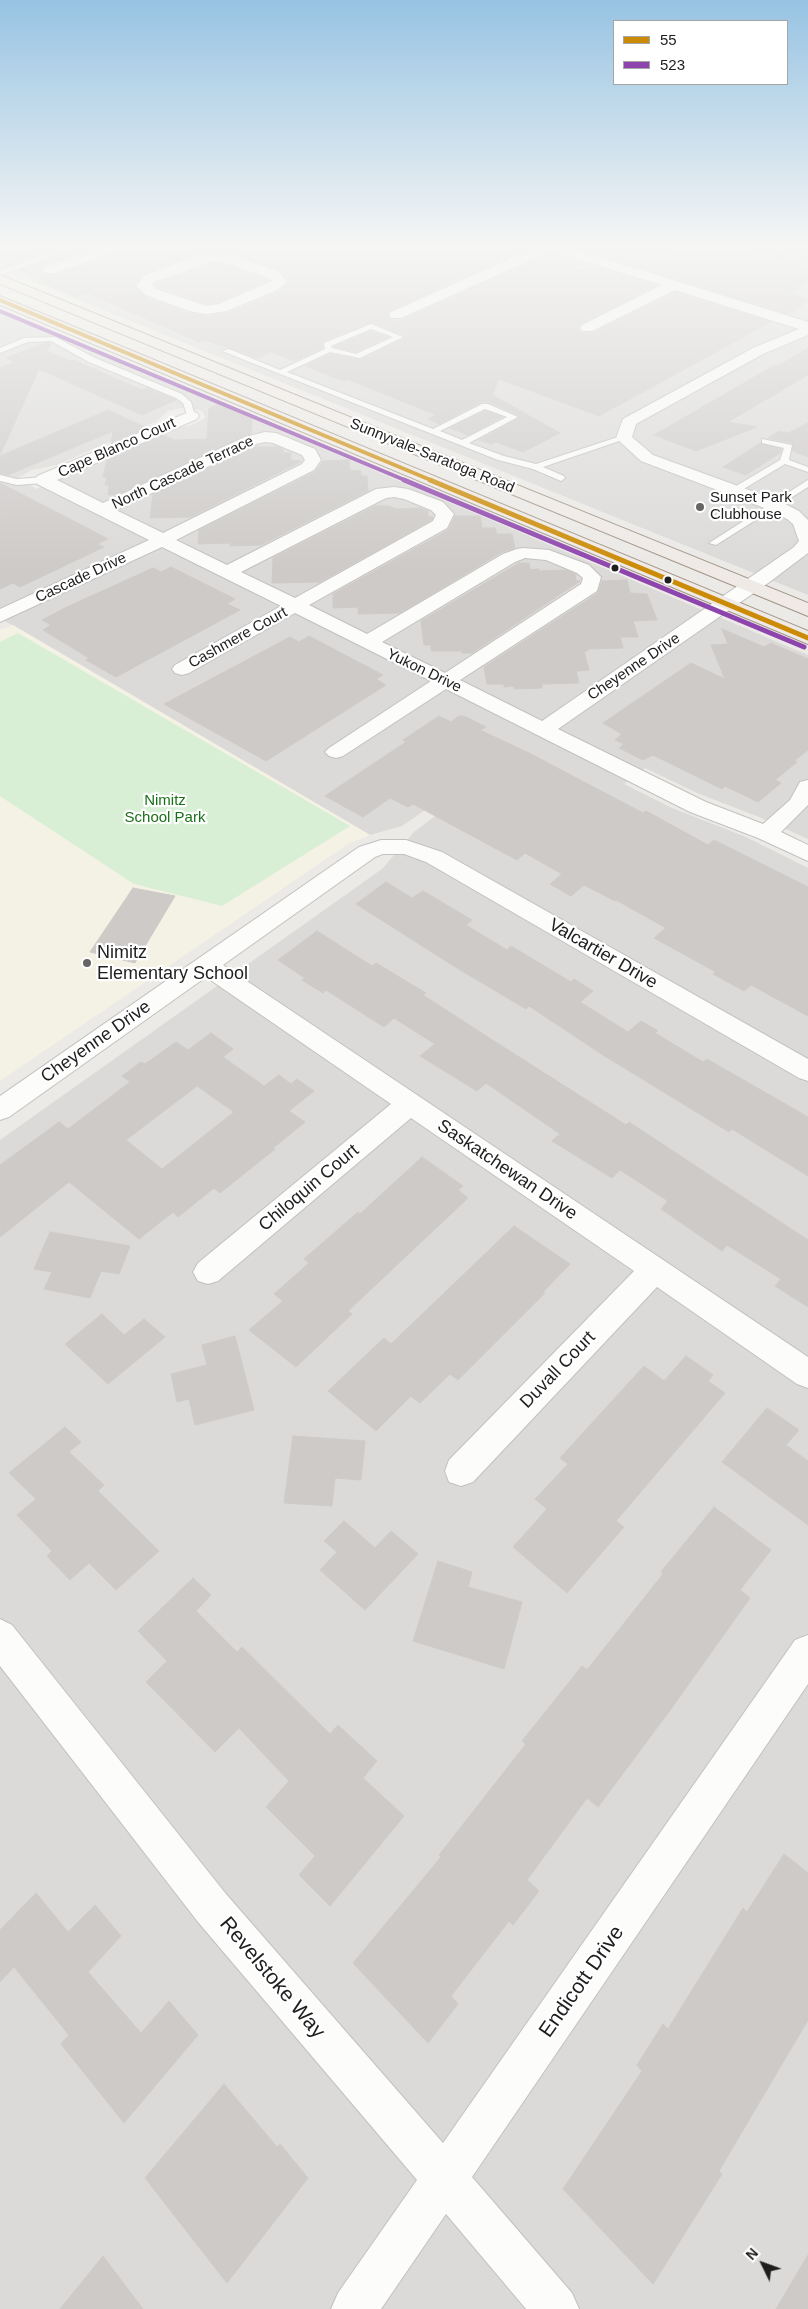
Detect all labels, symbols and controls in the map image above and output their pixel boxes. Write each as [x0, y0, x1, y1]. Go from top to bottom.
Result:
legend [613, 20, 788, 85]
text: 55 [660, 31, 677, 48]
text: 523 [660, 56, 685, 73]
street label: Cape Blanco Court [55, 414, 179, 482]
street label: Sunnyvale-Saratoga Road [347, 415, 517, 497]
street label: North Cascade Terrace [109, 432, 257, 514]
place label: Sunset Park Clubhouse [710, 489, 792, 524]
marker: Sunset Park Clubhouse [694, 501, 706, 513]
street label: Cascade Drive [33, 549, 129, 607]
unlabelled marker [610, 563, 620, 573]
unlabelled marker [663, 575, 673, 585]
street label: Cashmere Court [186, 603, 290, 673]
street label: Cheyenne Drive [584, 629, 684, 705]
street label: Yukon Drive [384, 645, 464, 697]
park label: Nimitz School Park [125, 792, 205, 827]
street label: Valcartier Drive [545, 914, 661, 994]
place label: Nimitz Elementary School [97, 942, 248, 984]
marker: Nimitz Elementary School [81, 957, 93, 969]
street label: Cheyenne Drive [37, 996, 155, 1088]
street label: Saskatchewan Drive [433, 1115, 581, 1225]
street label: Chiloquin Court [255, 1140, 363, 1236]
street label: Duvall Court [516, 1327, 600, 1413]
street label: Revelstoke Way [214, 1912, 330, 2044]
street label: Endicott Drive [534, 1921, 630, 2043]
north arrow [738, 2239, 788, 2289]
text: N [743, 2245, 761, 2263]

